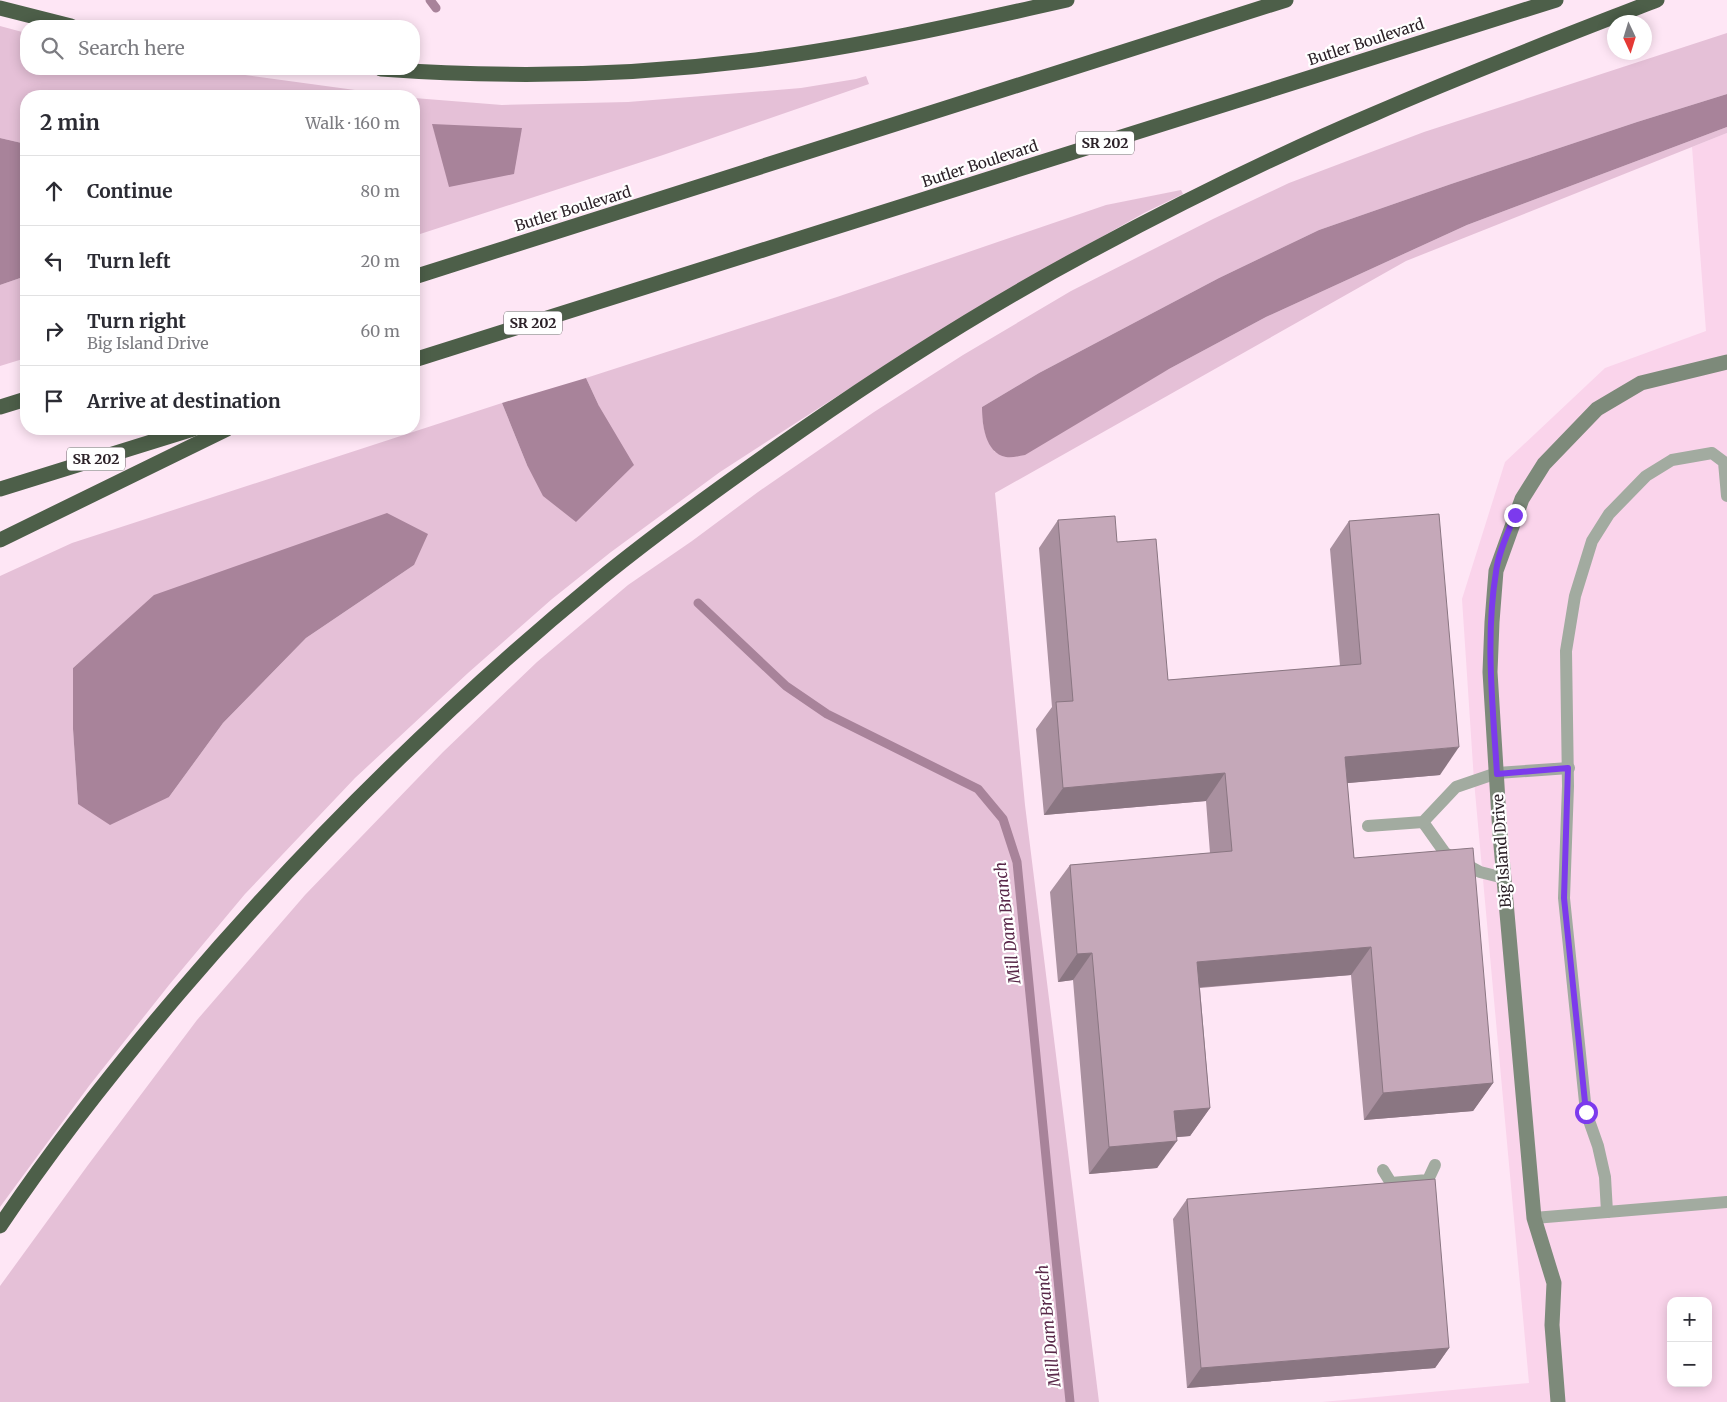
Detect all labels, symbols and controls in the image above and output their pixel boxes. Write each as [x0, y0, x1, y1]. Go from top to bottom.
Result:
street label: Butler Boulevard [1305, 14, 1426, 69]
north arrow [1607, 15, 1652, 60]
search box [20, 20, 420, 75]
icon: search [38, 34, 66, 62]
text: Search here [78, 36, 185, 60]
text: 2 min [40, 109, 100, 136]
text: Walk · 160 m [305, 113, 400, 133]
road number: SR 202 [1076, 132, 1134, 154]
street label: Butler Boulevard [919, 136, 1040, 191]
icon: ahead [40, 177, 68, 205]
text: Continue [87, 179, 173, 203]
text: 80 m [361, 181, 400, 201]
street label: Butler Boulevard [512, 182, 633, 235]
icon: left [40, 247, 68, 275]
text: Turn left [87, 249, 171, 273]
text: 20 m [361, 251, 400, 271]
text: Turn right [87, 309, 186, 333]
road number: SR 202 [504, 312, 562, 334]
icon: right [40, 317, 68, 345]
text: 60 m [360, 321, 400, 341]
text: Big Island Drive [87, 333, 209, 353]
icon: arrive [40, 387, 68, 415]
text: Arrive at destination [87, 389, 281, 413]
road number: SR 202 [67, 448, 125, 470]
route end [1504, 504, 1527, 527]
street label: Big Island Drive [1488, 793, 1515, 909]
water label: Mill Dam Branch [990, 861, 1025, 986]
route start [1575, 1101, 1598, 1124]
water label: Mill Dam Branch [1032, 1264, 1064, 1389]
map controls [1667, 1297, 1712, 1387]
button: + [1667, 1297, 1712, 1342]
button: − [1667, 1342, 1712, 1387]

